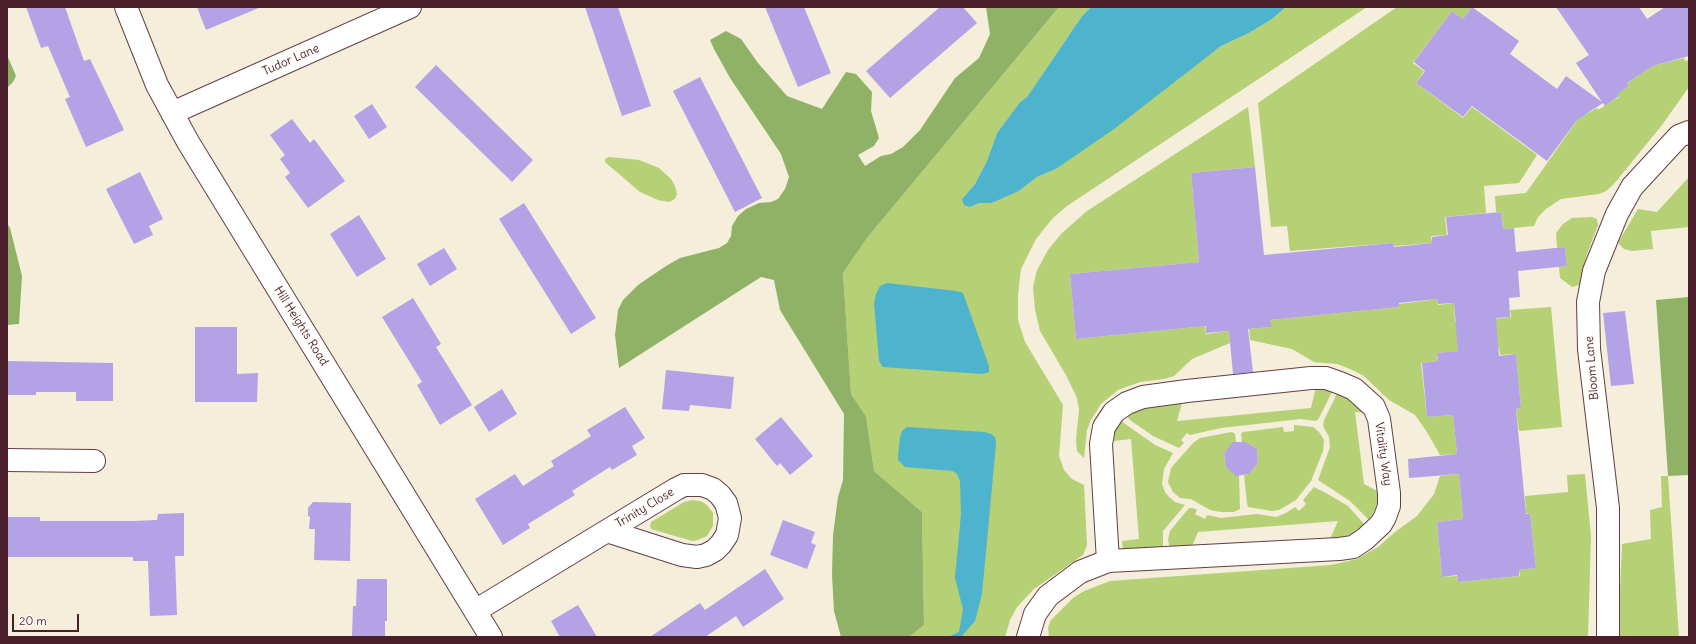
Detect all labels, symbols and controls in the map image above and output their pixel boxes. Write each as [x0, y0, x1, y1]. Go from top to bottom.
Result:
street label: Tudor Lane [260, 41, 322, 79]
street label: Hill Heights Road [271, 283, 331, 369]
street label: Bloom Lane [1582, 335, 1602, 401]
street label: Vitality Way [1371, 421, 1395, 487]
street label: Trinity Close [613, 485, 677, 531]
scale bar [14, 606, 81, 632]
text: 20 m [19, 613, 47, 628]

